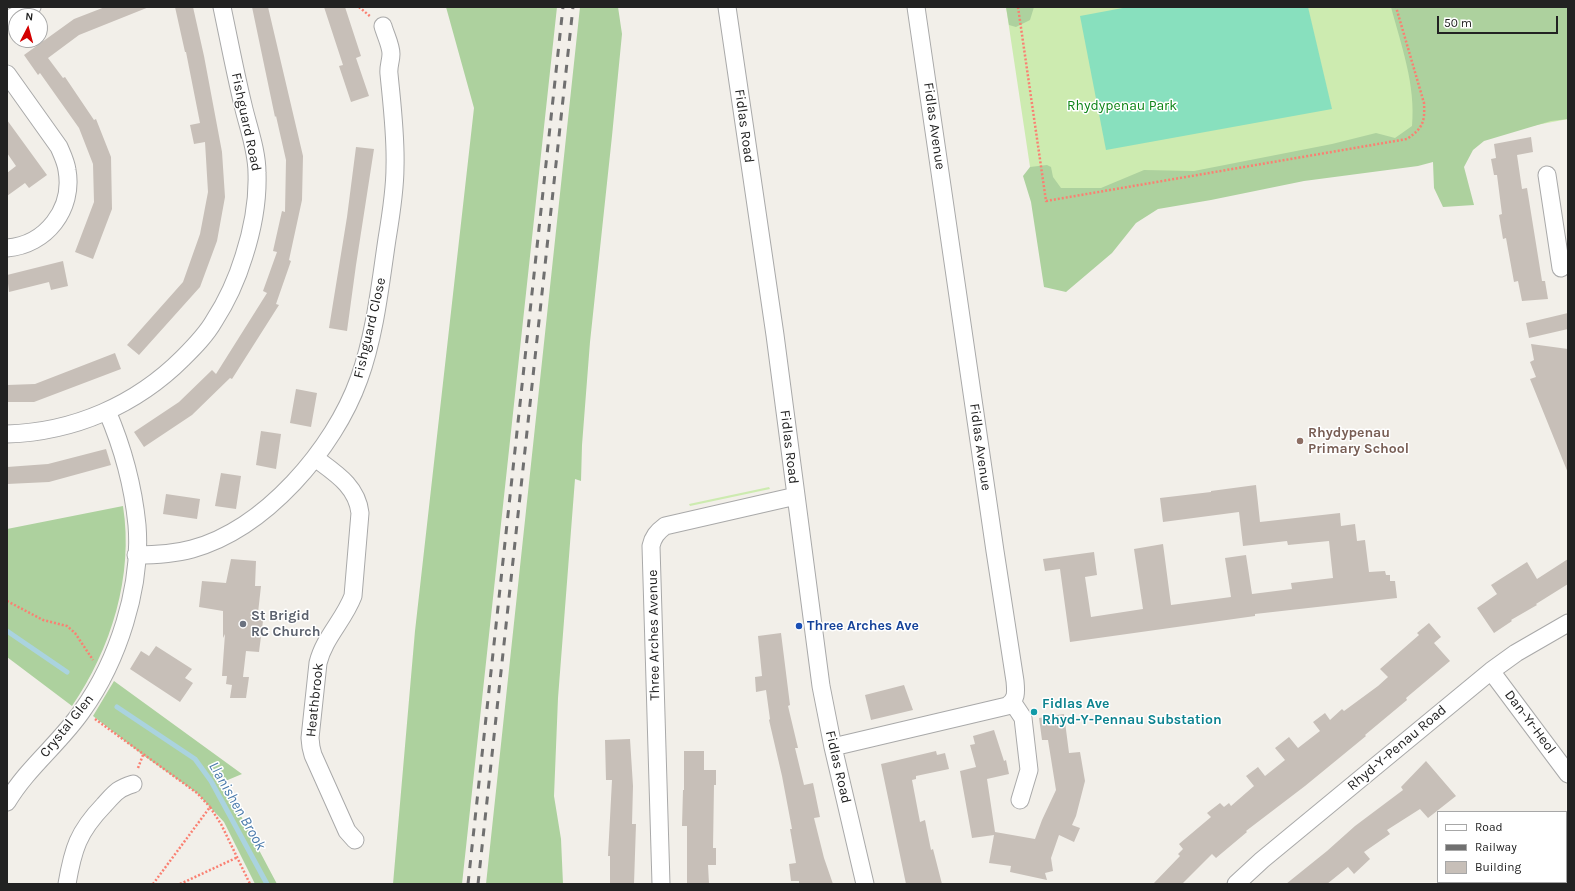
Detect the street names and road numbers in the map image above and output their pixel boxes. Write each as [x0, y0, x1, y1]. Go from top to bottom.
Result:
street label: Fishguard Road [227, 71, 265, 173]
street label: Fidlas Avenue [920, 81, 948, 171]
street label: Fidlas Road [731, 88, 757, 164]
street label: Fishguard Close [350, 276, 390, 380]
street label: Fidlas Avenue [966, 402, 994, 492]
street label: Fidlas Road [776, 409, 802, 485]
street label: Three Arches Avenue [644, 569, 664, 701]
street label: Heathbrook [303, 662, 327, 738]
street label: Dan-Yr-Heol [1501, 687, 1559, 757]
street label: Crystal Glen [36, 691, 98, 761]
street label: Rhyd-Y-Penau Road [1344, 702, 1450, 794]
street label: Fidlas Road [821, 729, 855, 805]

